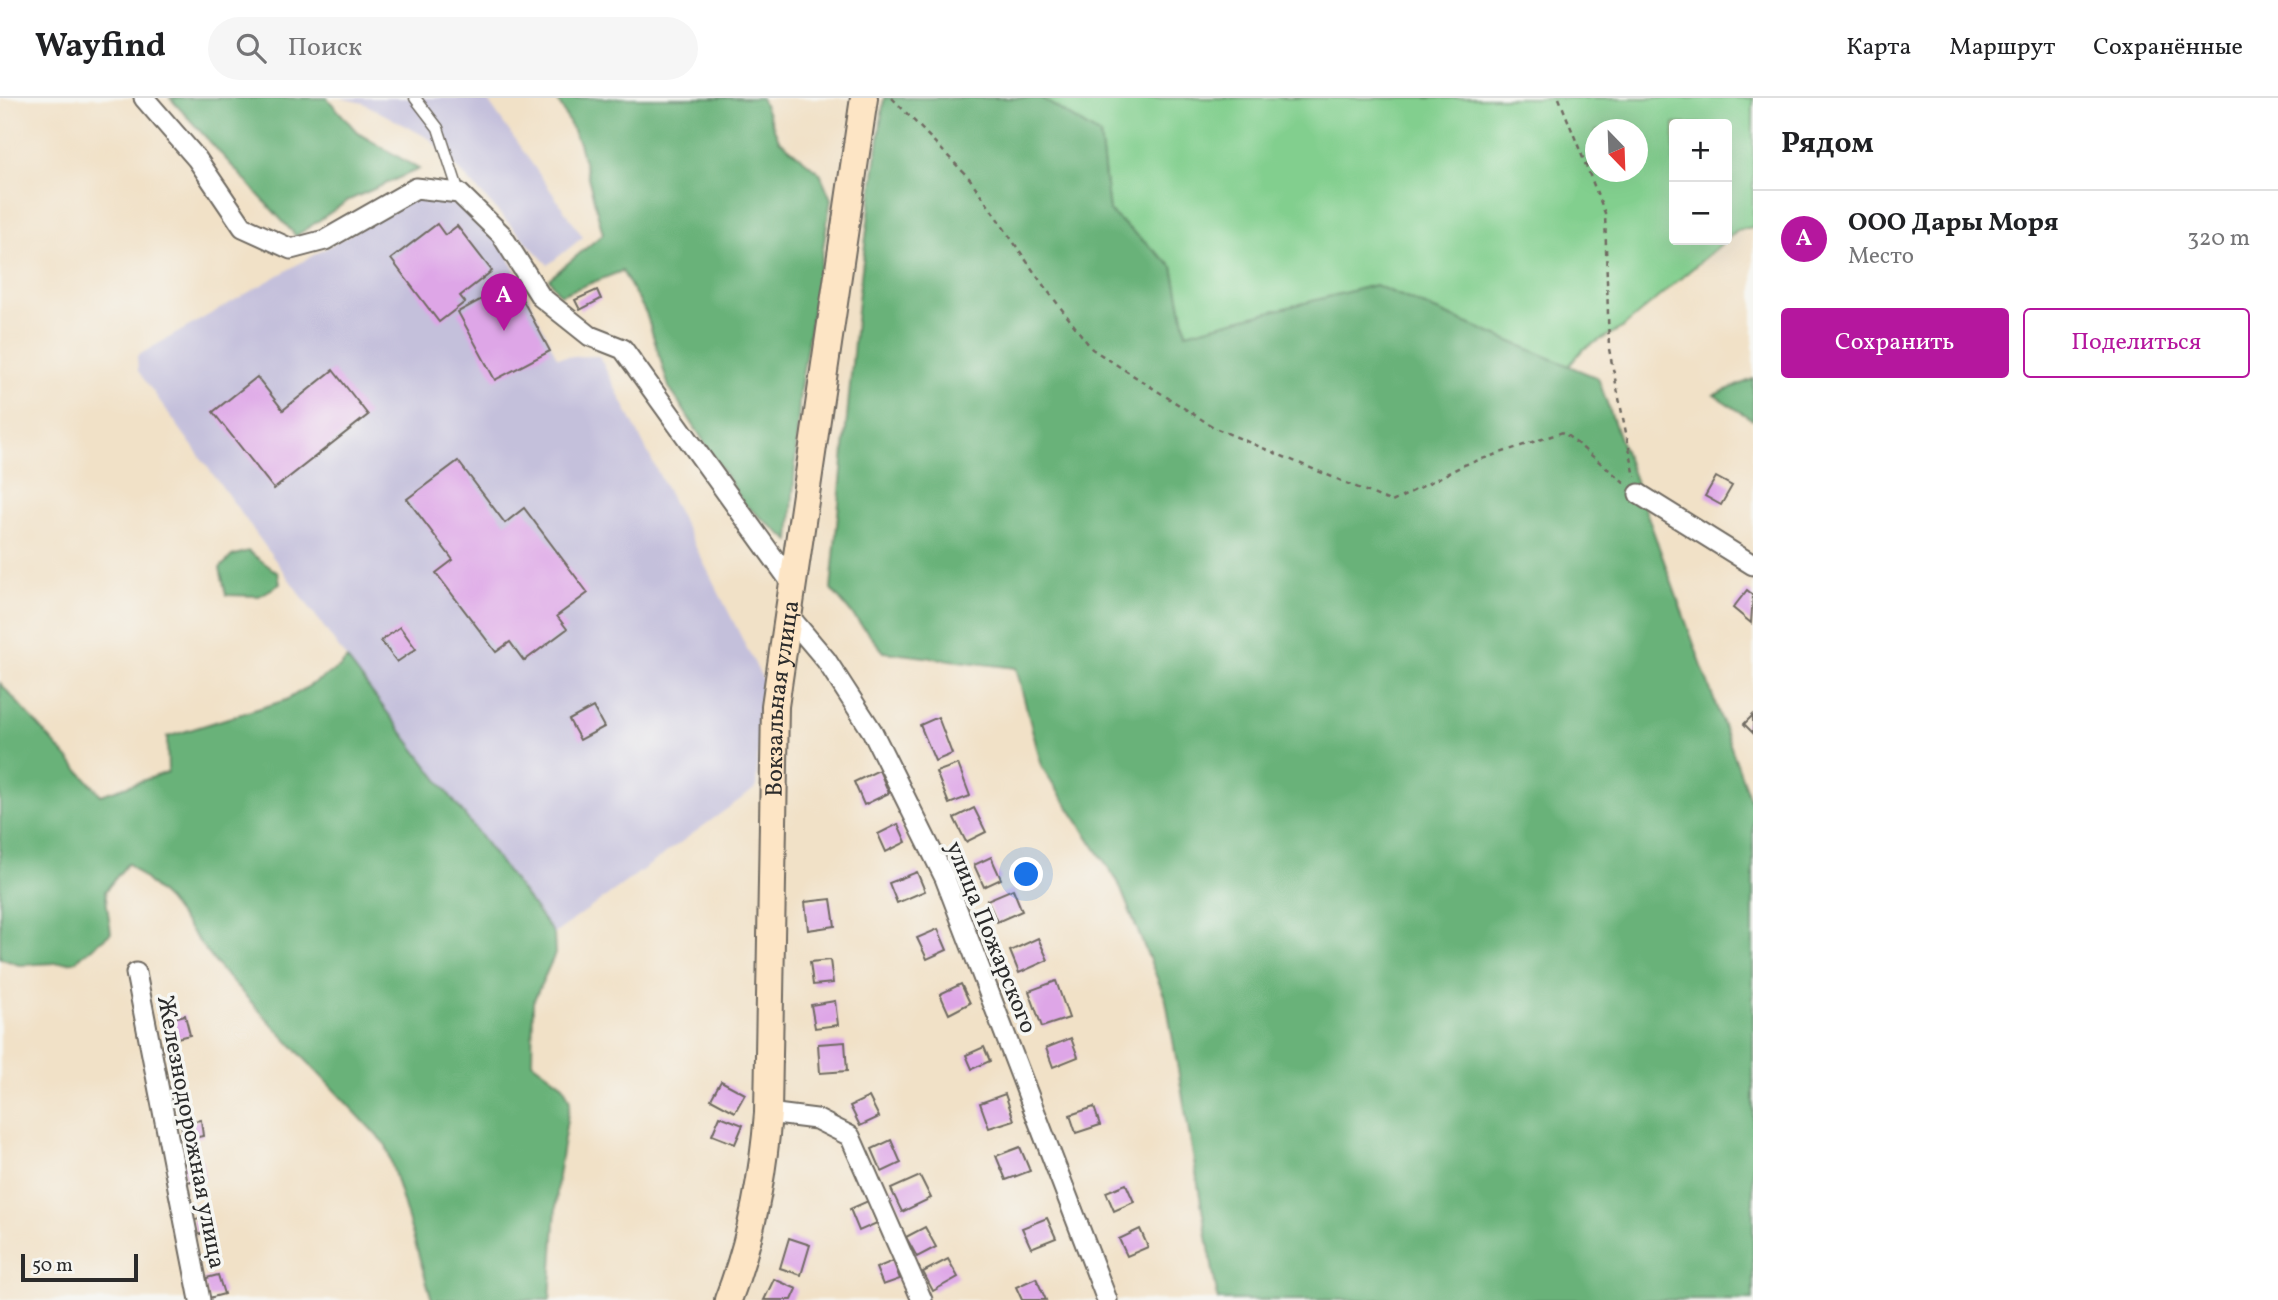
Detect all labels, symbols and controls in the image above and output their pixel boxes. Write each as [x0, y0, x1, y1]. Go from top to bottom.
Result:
search box [208, 17, 698, 80]
text: Wayfind [35, 25, 166, 71]
icon: search [232, 29, 270, 67]
text: Поиск [288, 30, 362, 66]
text: Карта [1846, 31, 1911, 65]
text: Маршрут [1949, 31, 2055, 65]
text: Сохранённые [2093, 31, 2243, 65]
north arrow [1585, 119, 1648, 182]
map controls [1669, 119, 1732, 245]
button: + [1669, 119, 1732, 182]
text: Рядом [1781, 123, 1874, 165]
button: − [1669, 182, 1732, 245]
text: ООО Дары Моря [1848, 205, 2059, 241]
text: A [1796, 223, 1812, 255]
text: 320 m [2187, 223, 2250, 255]
text: Место [1848, 241, 1914, 273]
pin: A [481, 273, 527, 331]
button: Сохранить [1781, 308, 2009, 378]
button: Поделиться [2023, 308, 2250, 378]
street label: Вокзальная улица [758, 598, 809, 797]
street label: улица Пожарского [936, 836, 1044, 1039]
your location [1009, 857, 1043, 891]
street label: Железнодорожная улица [147, 993, 233, 1272]
scale bar [21, 1251, 138, 1283]
text: 50 m [32, 1253, 73, 1279]

